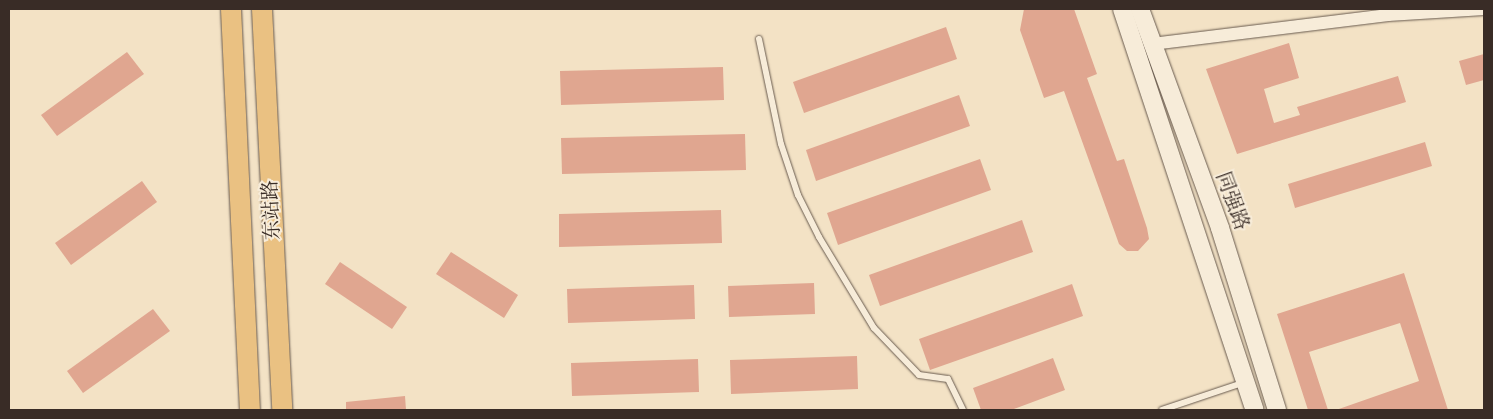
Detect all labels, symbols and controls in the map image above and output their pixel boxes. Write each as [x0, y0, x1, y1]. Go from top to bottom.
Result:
street label: 同强路 [1210, 169, 1254, 233]
street label: 东站路 [258, 179, 286, 241]

